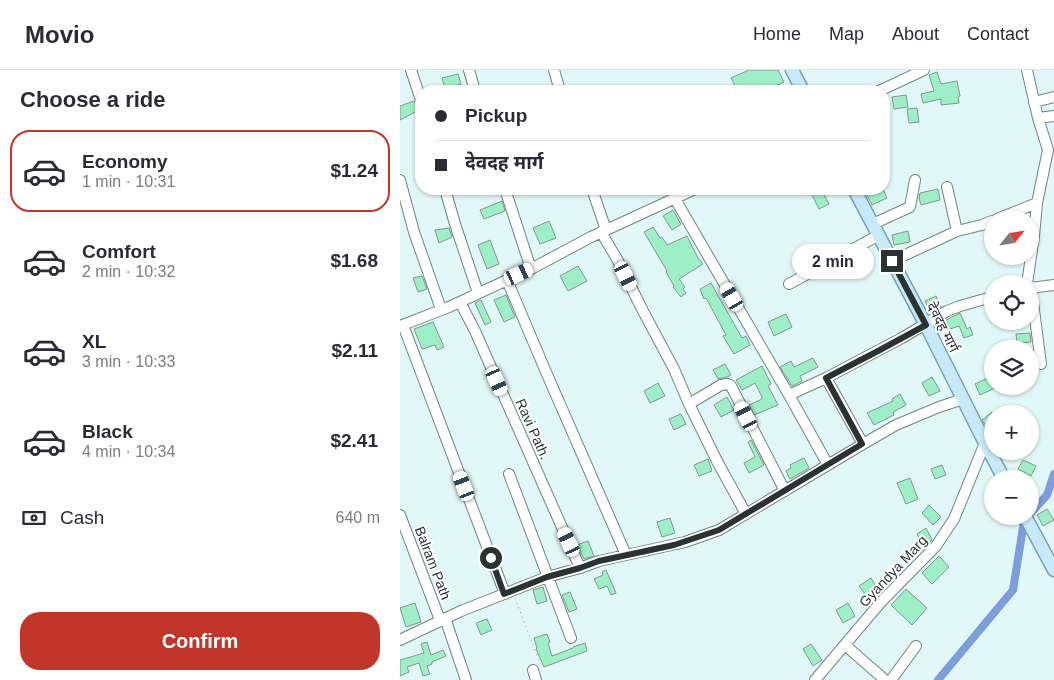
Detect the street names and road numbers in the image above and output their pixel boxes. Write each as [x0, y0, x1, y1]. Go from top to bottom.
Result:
street label: देवदह मार्ग [924, 299, 964, 356]
street label: Ravi Path. [513, 396, 553, 462]
street label: Balram Path [412, 524, 454, 602]
street label: Gyandya Marg [856, 532, 930, 610]

